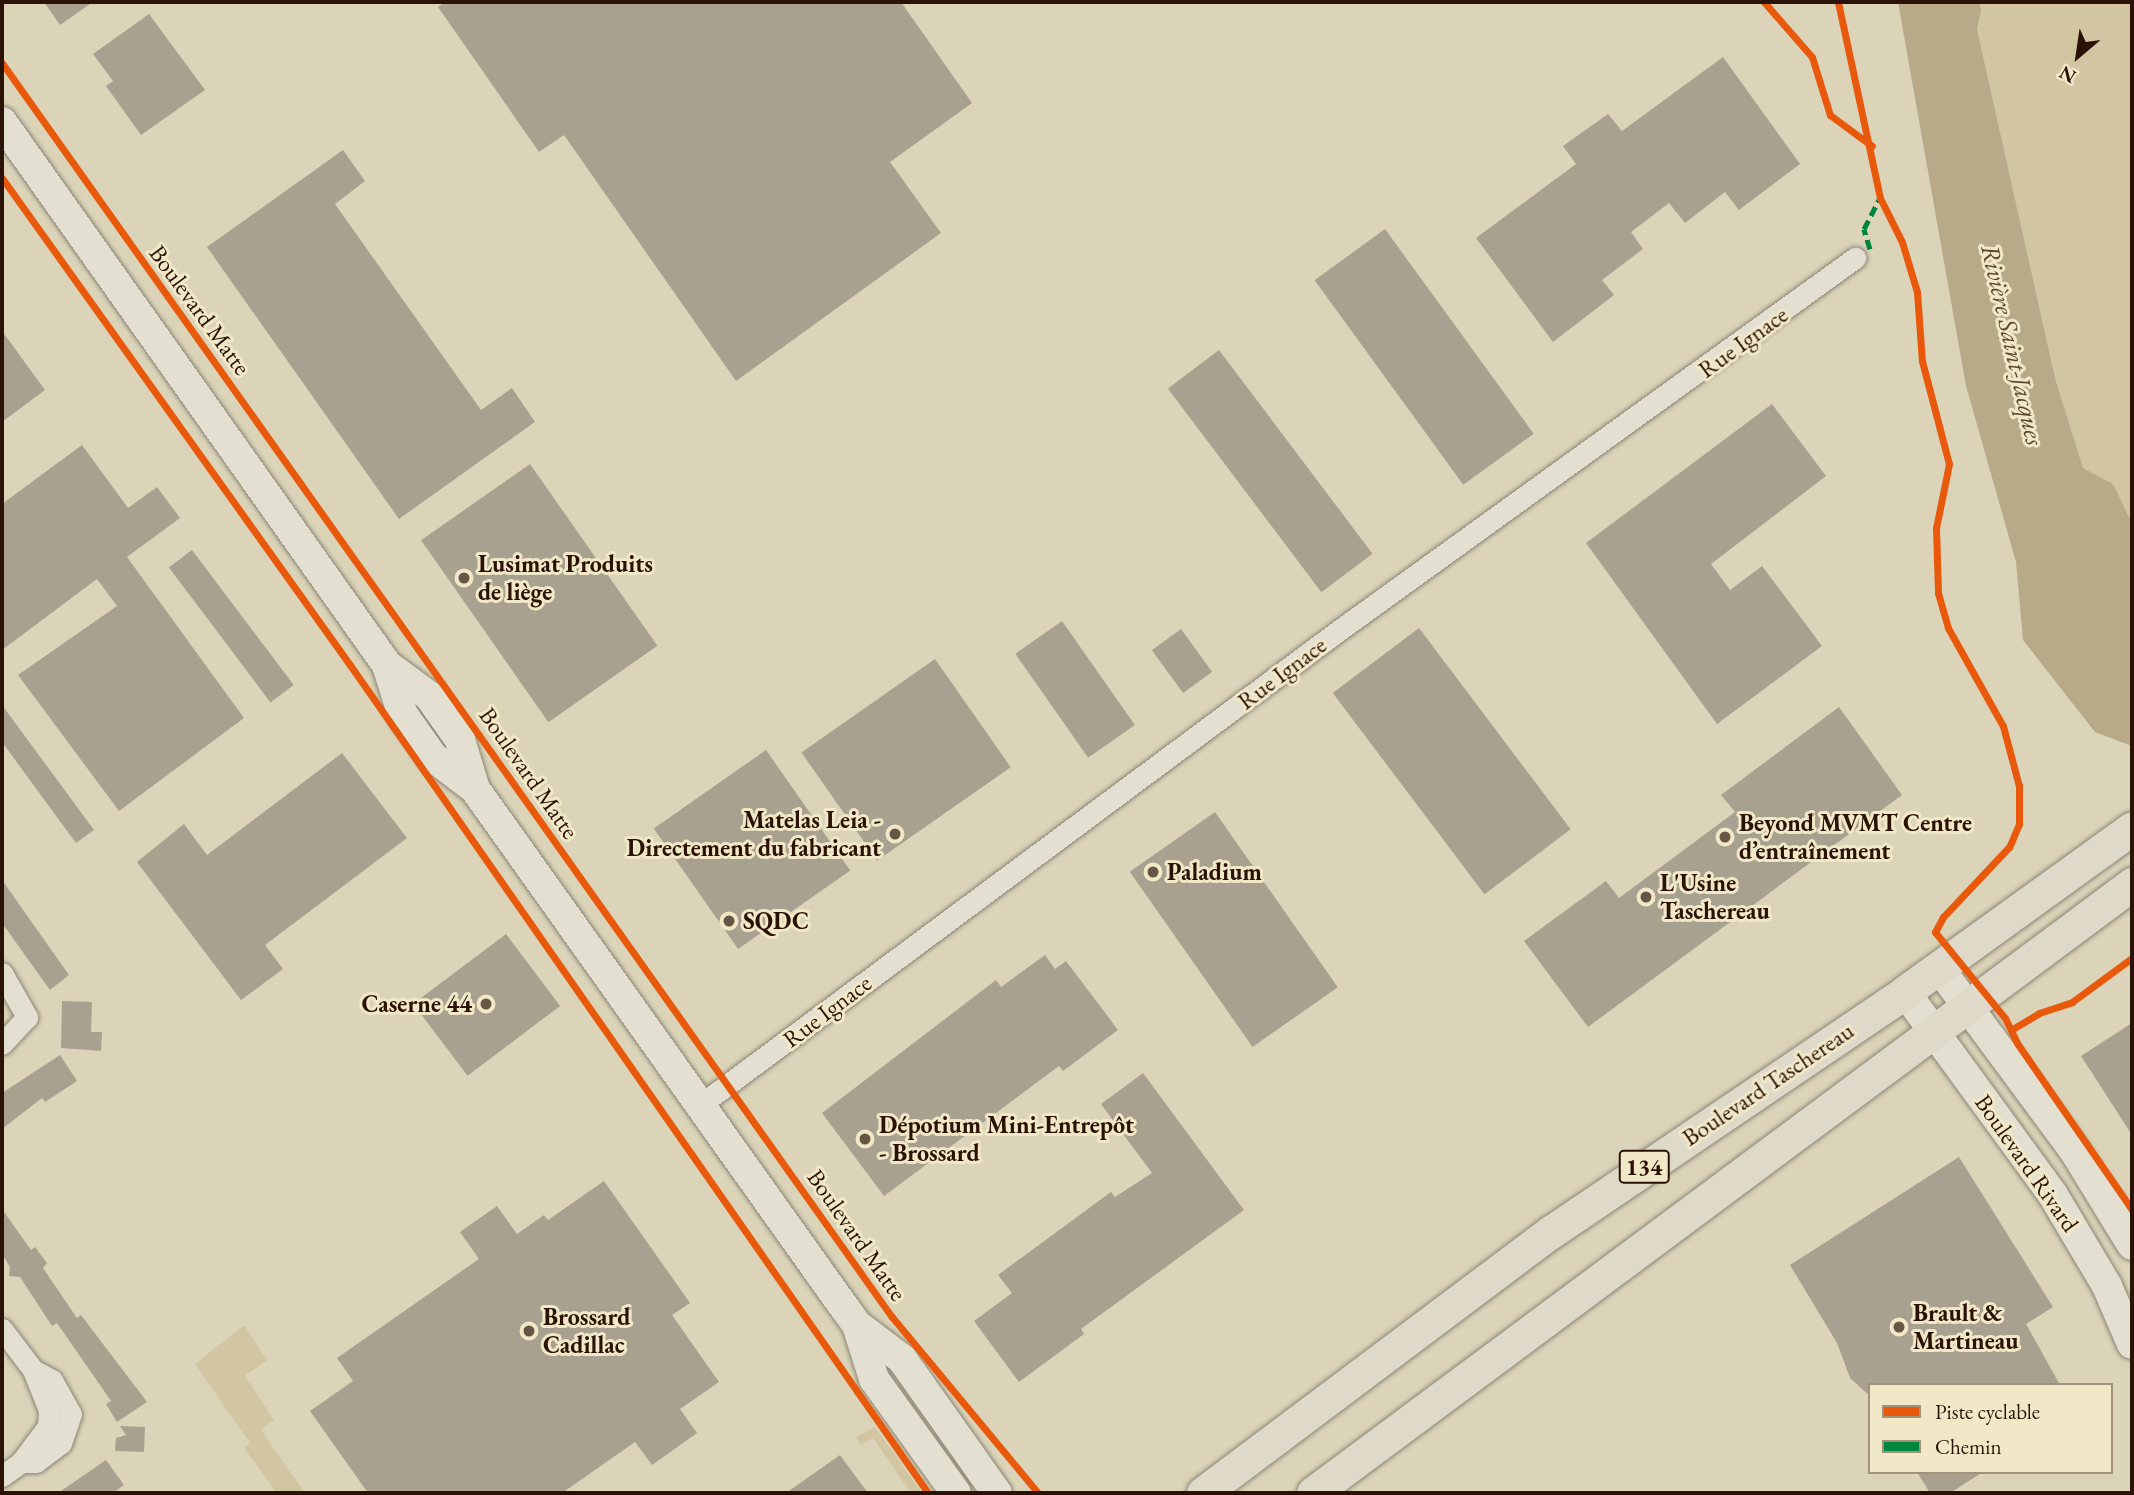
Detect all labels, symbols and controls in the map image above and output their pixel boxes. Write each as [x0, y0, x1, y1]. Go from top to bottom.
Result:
north arrow [2043, 21, 2113, 91]
text: N [2055, 60, 2080, 89]
street label: Boulevard Matte [143, 239, 257, 381]
water label: Rivière Saint-Jacques [1974, 242, 2050, 448]
street label: Rue Ignace [1693, 300, 1793, 384]
place label: Lusimat Produits de liège [478, 550, 653, 606]
marker: Lusimat Produits de liège [456, 570, 472, 586]
street label: Rue Ignace [1232, 630, 1332, 716]
street label: Boulevard Matte [473, 702, 585, 844]
place label: Matelas Leia - Directement du fabricant [627, 806, 881, 862]
place label: Beyond MVMT Centre d’entraînement [1739, 809, 1972, 865]
marker: Matelas Leia - Directement du fabricant [887, 826, 903, 842]
marker: Beyond MVMT Centre d’entraînement [1717, 829, 1733, 845]
place label: Paladium [1167, 858, 1262, 886]
marker: Paladium [1145, 864, 1161, 880]
place label: L'Usine Taschereau [1660, 869, 1770, 925]
marker: L'Usine Taschereau [1638, 889, 1654, 905]
place label: SQDC [743, 907, 809, 935]
marker: SQDC [721, 913, 737, 929]
street label: Rue Ignace [777, 968, 877, 1054]
place label: Caserne 44 [362, 990, 472, 1018]
marker: Caserne 44 [478, 996, 494, 1012]
street label: Boulevard Taschereau [1677, 1016, 1859, 1152]
street label: Boulevard Rivard [1969, 1089, 2085, 1237]
place label: Dépotium Mini-Entrepôt - Brossard [879, 1111, 1134, 1167]
marker: Dépotium Mini-Entrepôt - Brossard [857, 1131, 873, 1147]
road number: 134 [1618, 1148, 1670, 1186]
street label: Boulevard Matte [801, 1164, 913, 1306]
place label: Brault & Martineau [1913, 1299, 2018, 1355]
place label: Brossard Cadillac [543, 1303, 630, 1359]
marker: Brault & Martineau [1891, 1319, 1907, 1335]
marker: Brossard Cadillac [521, 1323, 537, 1339]
legend [1868, 1383, 2113, 1474]
text: Piste cyclable [1935, 1398, 2040, 1425]
text: Chemin [1935, 1433, 2002, 1460]

